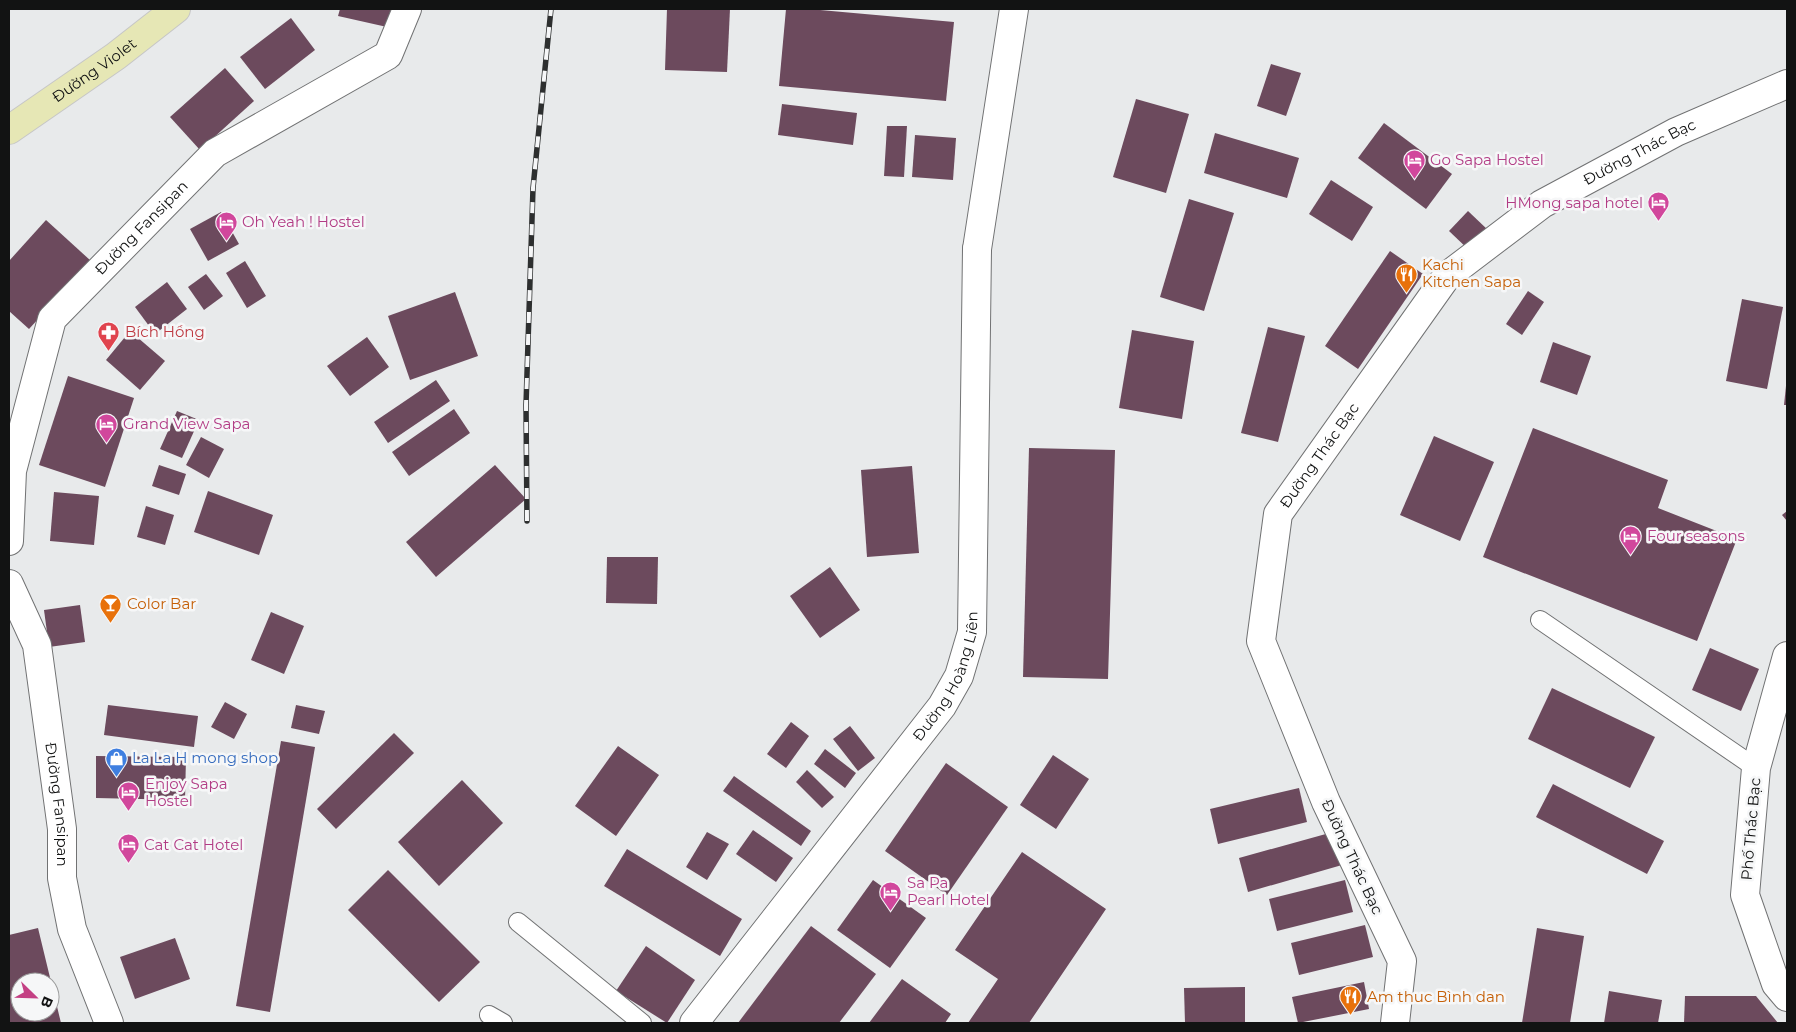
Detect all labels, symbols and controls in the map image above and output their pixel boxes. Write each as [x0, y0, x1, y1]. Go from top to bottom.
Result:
street label: Đường Violet [48, 34, 140, 106]
street label: Đường Thác Bạc [1580, 115, 1699, 189]
hotel icon: Go Sapa Hostel [1402, 148, 1426, 179]
place label: Go Sapa Hostel [1430, 150, 1544, 169]
street label: Đường Fansipan [91, 176, 192, 279]
hotel icon: HMong sapa hotel [1647, 191, 1671, 222]
place label: HMong sapa hotel [1505, 193, 1643, 212]
hotel icon: Oh Yeah ! Hostel [214, 210, 238, 241]
place label: Oh Yeah ! Hostel [242, 212, 365, 231]
place label: Kachi Kitchen Sapa [1422, 255, 1521, 291]
restaurant icon: Kachi Kitchen Sapa [1394, 262, 1418, 293]
pharmacy icon: Bích Hồng [97, 320, 121, 351]
place label: Bích Hồng [125, 322, 205, 341]
street label: Đường Thác Bạc [1275, 399, 1363, 512]
hotel icon: Grand View Sapa [95, 412, 119, 443]
place label: Grand View Sapa [123, 414, 250, 433]
hotel icon: Four seasons [1619, 524, 1643, 555]
place label: Four seasons [1647, 526, 1745, 545]
bar icon: Color Bar [99, 592, 123, 623]
place label: Color Bar [127, 594, 196, 613]
street label: Đường Hoàng Liên [908, 611, 981, 745]
street label: Đường Fansipan [41, 741, 72, 867]
shop icon: La La H mong shop [104, 746, 128, 777]
place label: La La H mong shop [132, 748, 278, 767]
place label: Enjoy Sapa Hostel [145, 774, 228, 810]
street label: Phố Thác Bạc [1737, 777, 1764, 881]
hotel icon: Enjoy Sapa Hostel [117, 781, 141, 812]
street label: Đường Thác Bạc [1317, 796, 1387, 917]
hotel icon: Cat Cat Hotel [116, 833, 140, 864]
place label: Cat Cat Hotel [144, 835, 243, 854]
place label: Sa Pa Pearl Hotel [907, 873, 990, 909]
hotel icon: Sa Pa Pearl Hotel [879, 880, 903, 911]
north arrow [10, 972, 60, 1022]
restaurant icon: Am thuc Bình dan [1339, 985, 1363, 1016]
place label: Am thuc Bình dan [1367, 987, 1505, 1006]
text: B [36, 994, 57, 1011]

